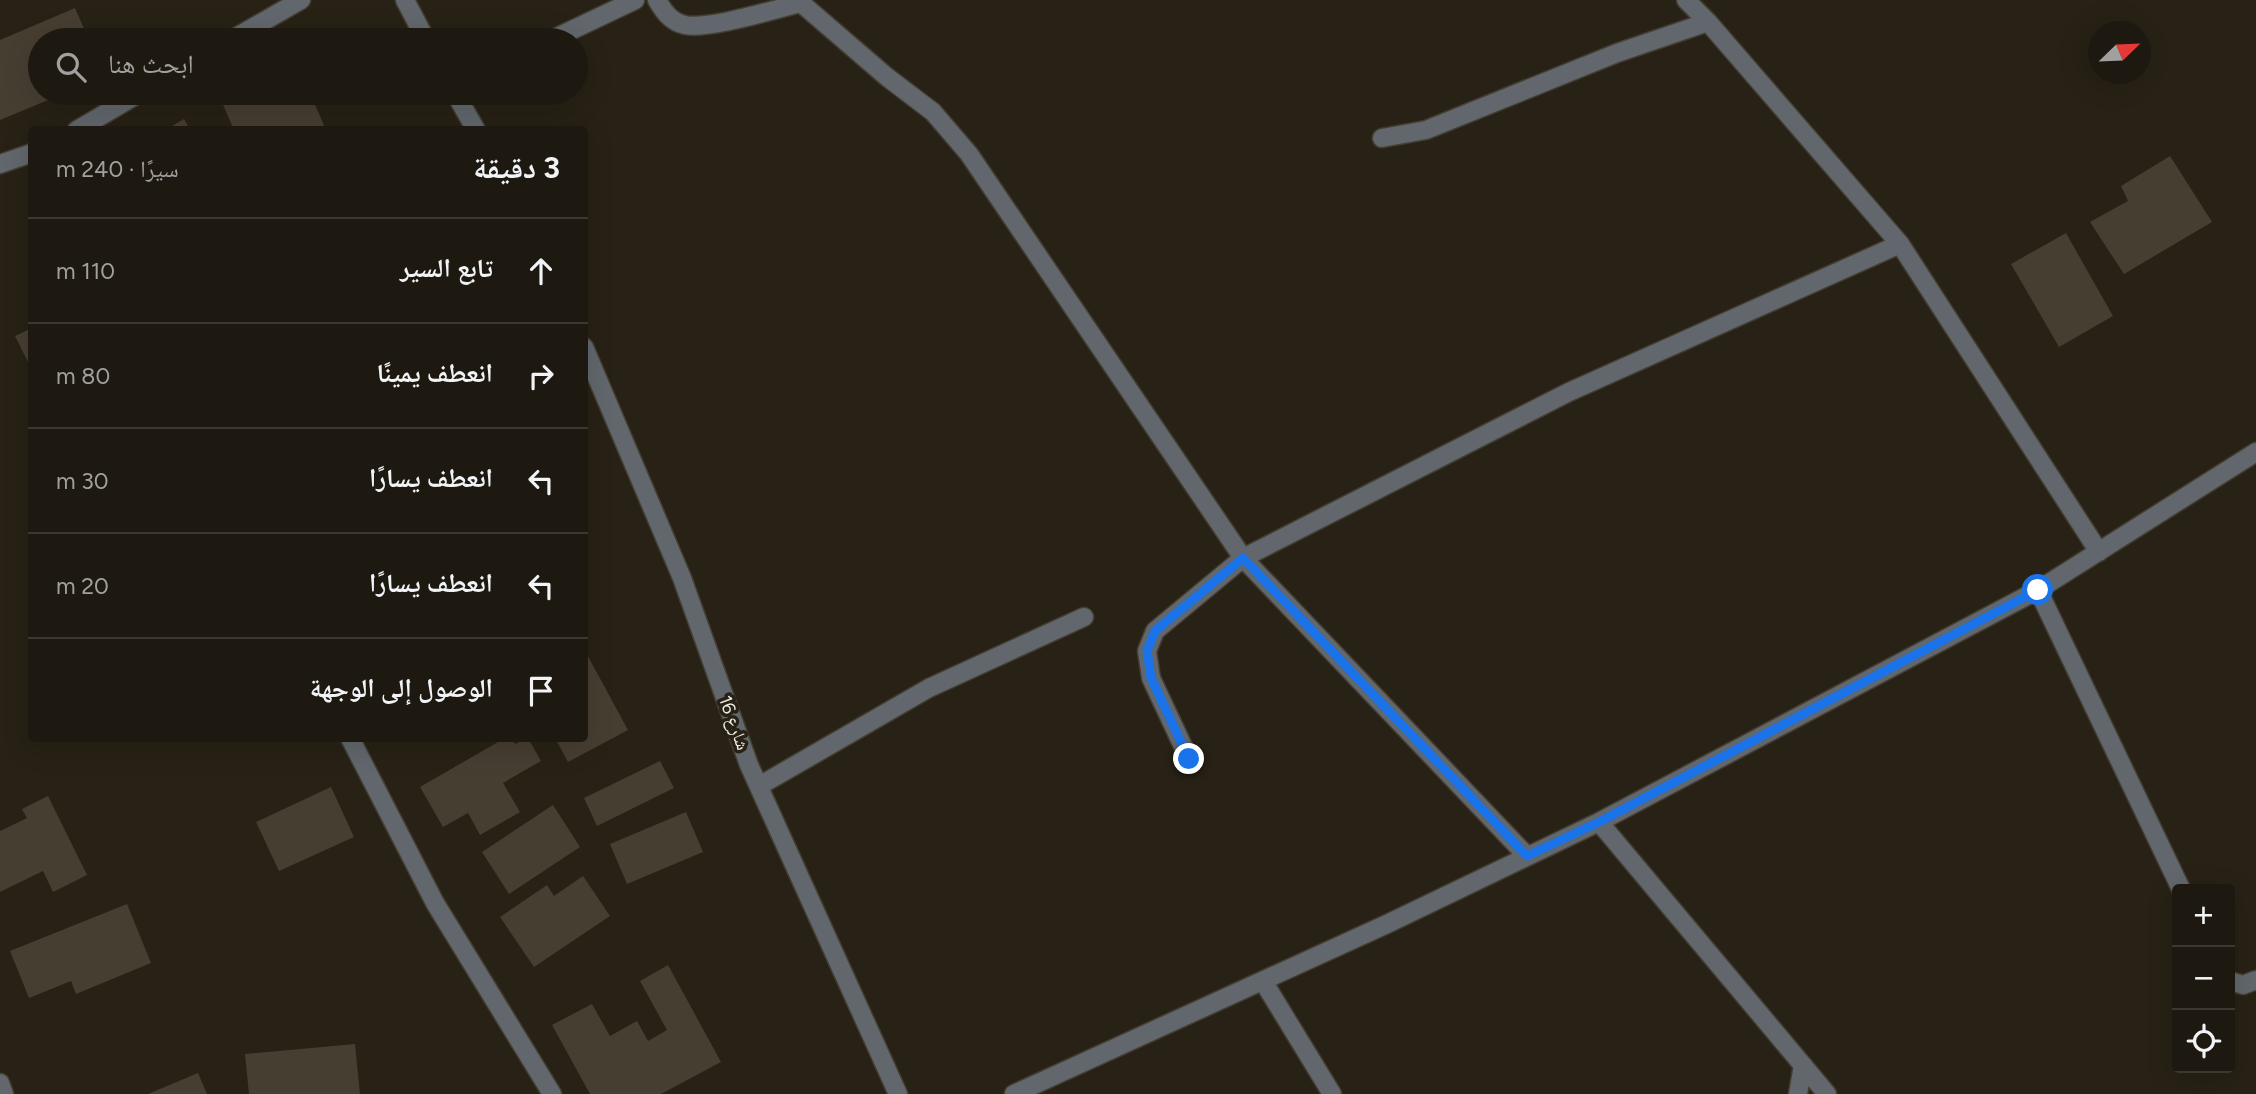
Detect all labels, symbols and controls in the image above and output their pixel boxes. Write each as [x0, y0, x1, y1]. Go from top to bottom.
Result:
north arrow [2088, 21, 2151, 84]
search box [28, 28, 588, 105]
icon: search [52, 48, 90, 86]
text: ابحث هنا [108, 48, 194, 80]
text: 3 دقيقة [473, 149, 560, 186]
text: سيرًا · 240 m [56, 155, 179, 183]
text: تابع السير [400, 252, 493, 284]
icon: ahead [522, 252, 560, 290]
text: 110 m [56, 257, 115, 285]
text: انعطف يمينًا [377, 357, 493, 389]
icon: right [522, 357, 560, 395]
text: 80 m [56, 362, 110, 390]
text: انعطف يسارًا [369, 462, 493, 494]
icon: left [522, 462, 560, 500]
text: 30 m [56, 467, 109, 495]
text: انعطف يسارًا [369, 567, 493, 599]
icon: left [522, 567, 560, 605]
text: 20 m [56, 572, 109, 600]
route start [2022, 574, 2053, 605]
text: الوصول إلى الوجهة [310, 672, 493, 704]
icon: arrive [522, 672, 560, 710]
street label: شارع 16 [714, 693, 754, 753]
route end [1173, 743, 1204, 774]
map controls [2172, 884, 2235, 1073]
button: + [2172, 884, 2235, 947]
button: − [2172, 947, 2235, 1010]
button: locate [2172, 1010, 2235, 1073]

